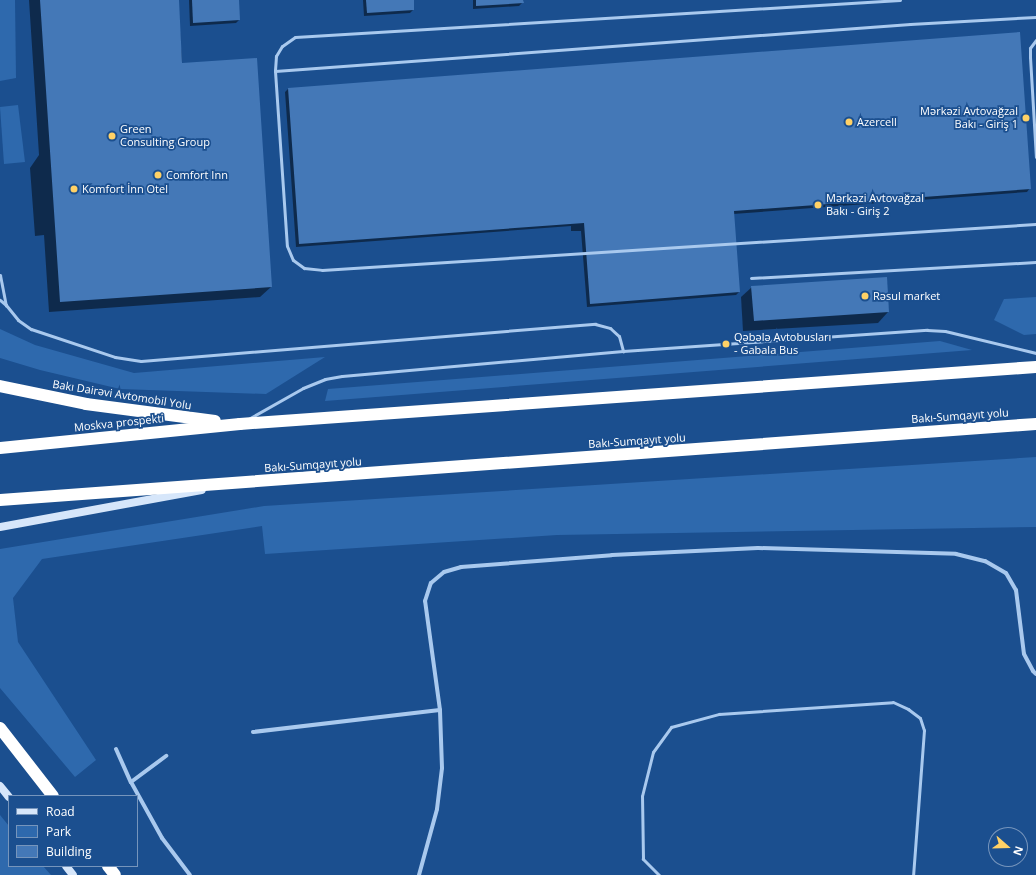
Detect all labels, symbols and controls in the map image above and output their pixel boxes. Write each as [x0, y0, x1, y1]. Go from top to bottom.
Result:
place label: Mərkəzi Avtovağzal Bakı - Giriş 1 [920, 105, 1018, 131]
marker: Mərkəzi Avtovağzal Bakı - Giriş 1 [1021, 113, 1031, 123]
place label: Azercell [857, 115, 897, 129]
marker: Azercell [844, 117, 854, 127]
place label: Green Consulting Group [120, 123, 210, 149]
marker: Green Consulting Group [107, 131, 117, 141]
place label: Comfort Inn [166, 168, 228, 182]
marker: Comfort Inn [153, 170, 163, 180]
place label: Komfort İnn Otel [82, 182, 168, 196]
marker: Komfort İnn Otel [69, 184, 79, 194]
place label: Mərkəzi Avtovağzal Bakı - Giriş 2 [826, 192, 924, 218]
marker: Mərkəzi Avtovağzal Bakı - Giriş 2 [813, 200, 823, 210]
place label: Rәsul market [873, 289, 940, 303]
marker: Rәsul market [860, 291, 870, 301]
place label: Qəbələ Avtobusları - Gabala Bus [734, 331, 831, 357]
marker: Qəbələ Avtobusları - Gabala Bus [721, 339, 731, 349]
street label: Bakı Dairəvi Avtomobil Yolu [52, 377, 192, 413]
street label: Bakı-Sumqayıt yolu [911, 406, 1009, 426]
street label: Moskva prospekti [73, 412, 165, 434]
street label: Bakı-Sumqayıt yolu [588, 431, 686, 451]
street label: Bakı-Sumqayıt yolu [264, 455, 362, 475]
legend [8, 795, 138, 867]
text: Road [46, 803, 75, 820]
text: Park [46, 823, 71, 840]
north arrow [988, 827, 1028, 867]
text: Building [46, 843, 91, 860]
text: N [1010, 844, 1027, 858]

